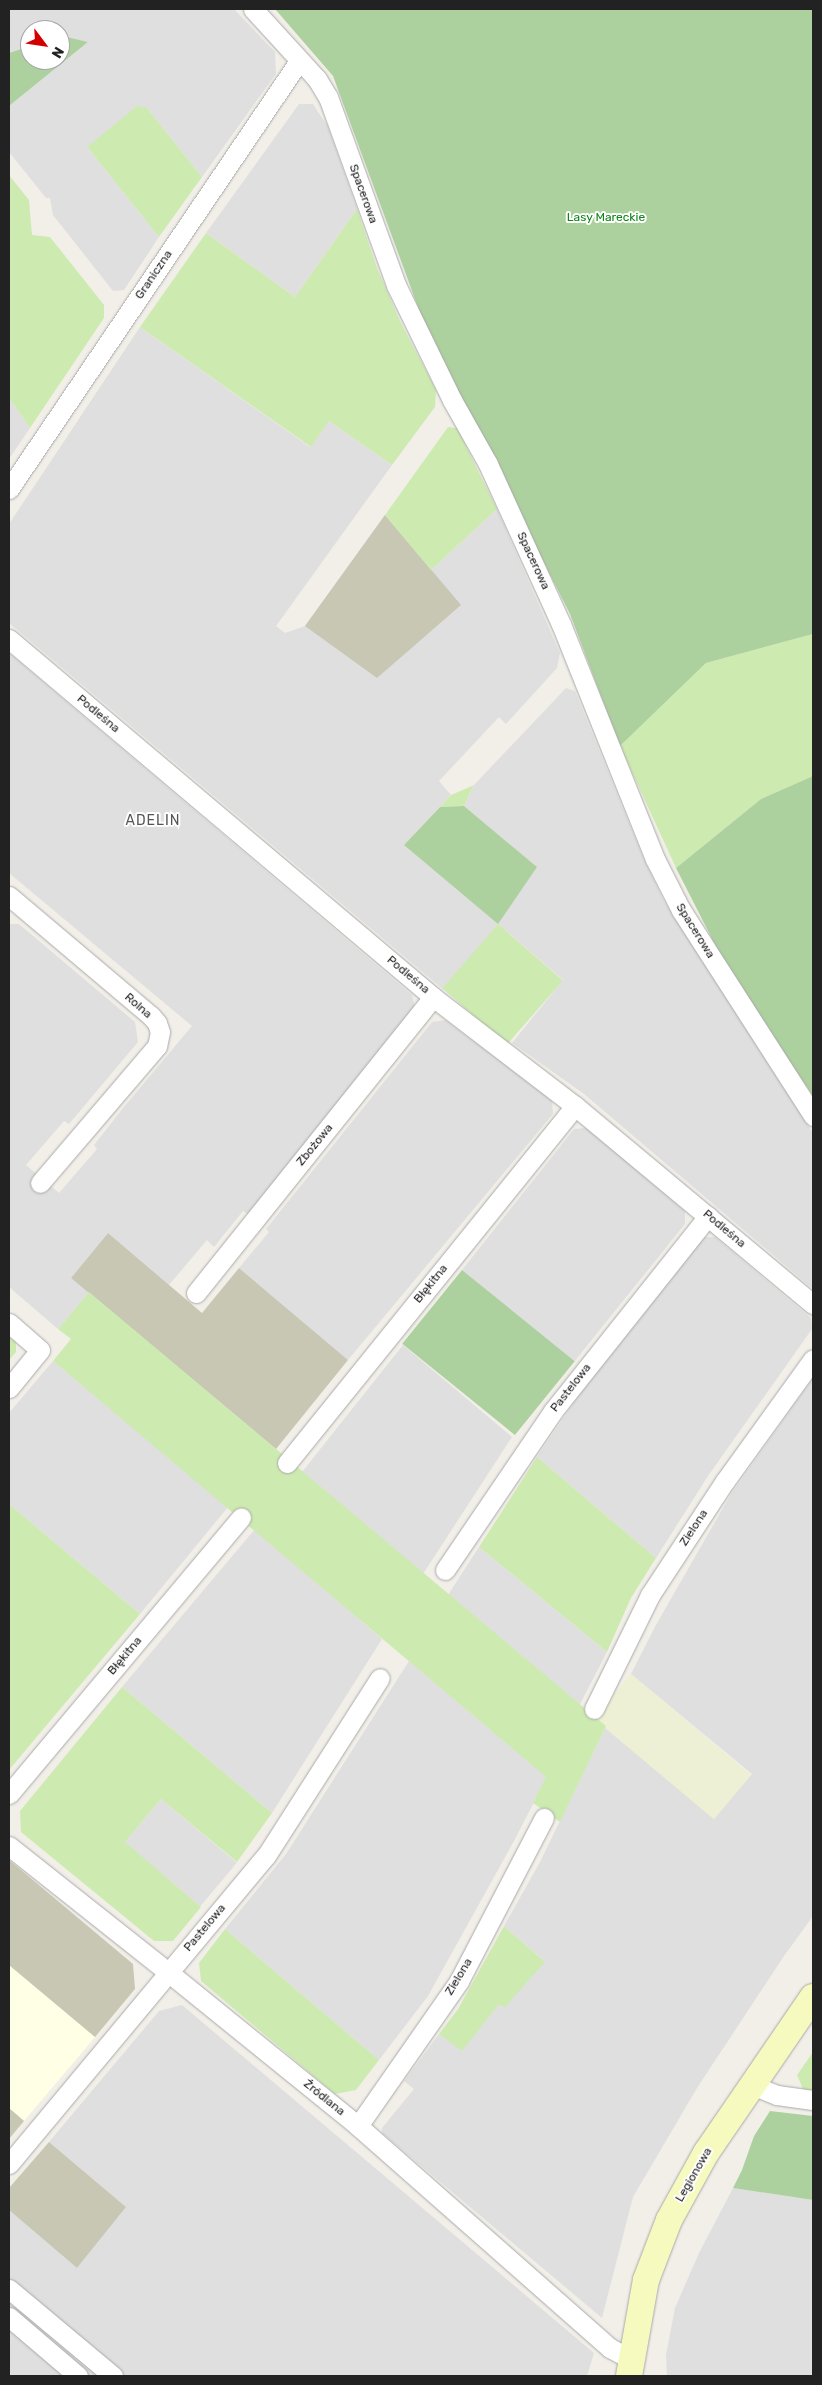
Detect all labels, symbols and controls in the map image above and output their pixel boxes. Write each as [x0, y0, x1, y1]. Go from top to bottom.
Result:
north arrow [20, 20, 70, 70]
text: N [48, 44, 67, 61]
street label: Spacerowa [346, 162, 380, 226]
park label: Lasy Mareckie [567, 211, 645, 225]
street label: Graniczna [132, 248, 176, 302]
street label: Spacerowa [513, 530, 553, 592]
street label: Podleśna [74, 692, 122, 736]
district label: ADELIN [125, 813, 181, 829]
street label: Spacerowa [673, 901, 717, 961]
street label: Podleśna [384, 953, 432, 997]
street label: Rolna [121, 990, 155, 1022]
street label: Zbożowa [294, 1121, 336, 1169]
street label: Podleśna [700, 1207, 748, 1251]
street label: Błękitna [411, 1262, 451, 1306]
street label: Pastelowa [548, 1361, 594, 1415]
street label: Zielona [677, 1507, 711, 1549]
street label: Błękitna [105, 1634, 145, 1678]
street label: Pastelowa [181, 1901, 229, 1955]
street label: Zielona [442, 1956, 476, 1998]
street label: Źródlana [300, 2077, 348, 2119]
street label: Legionowa [673, 2145, 715, 2205]

